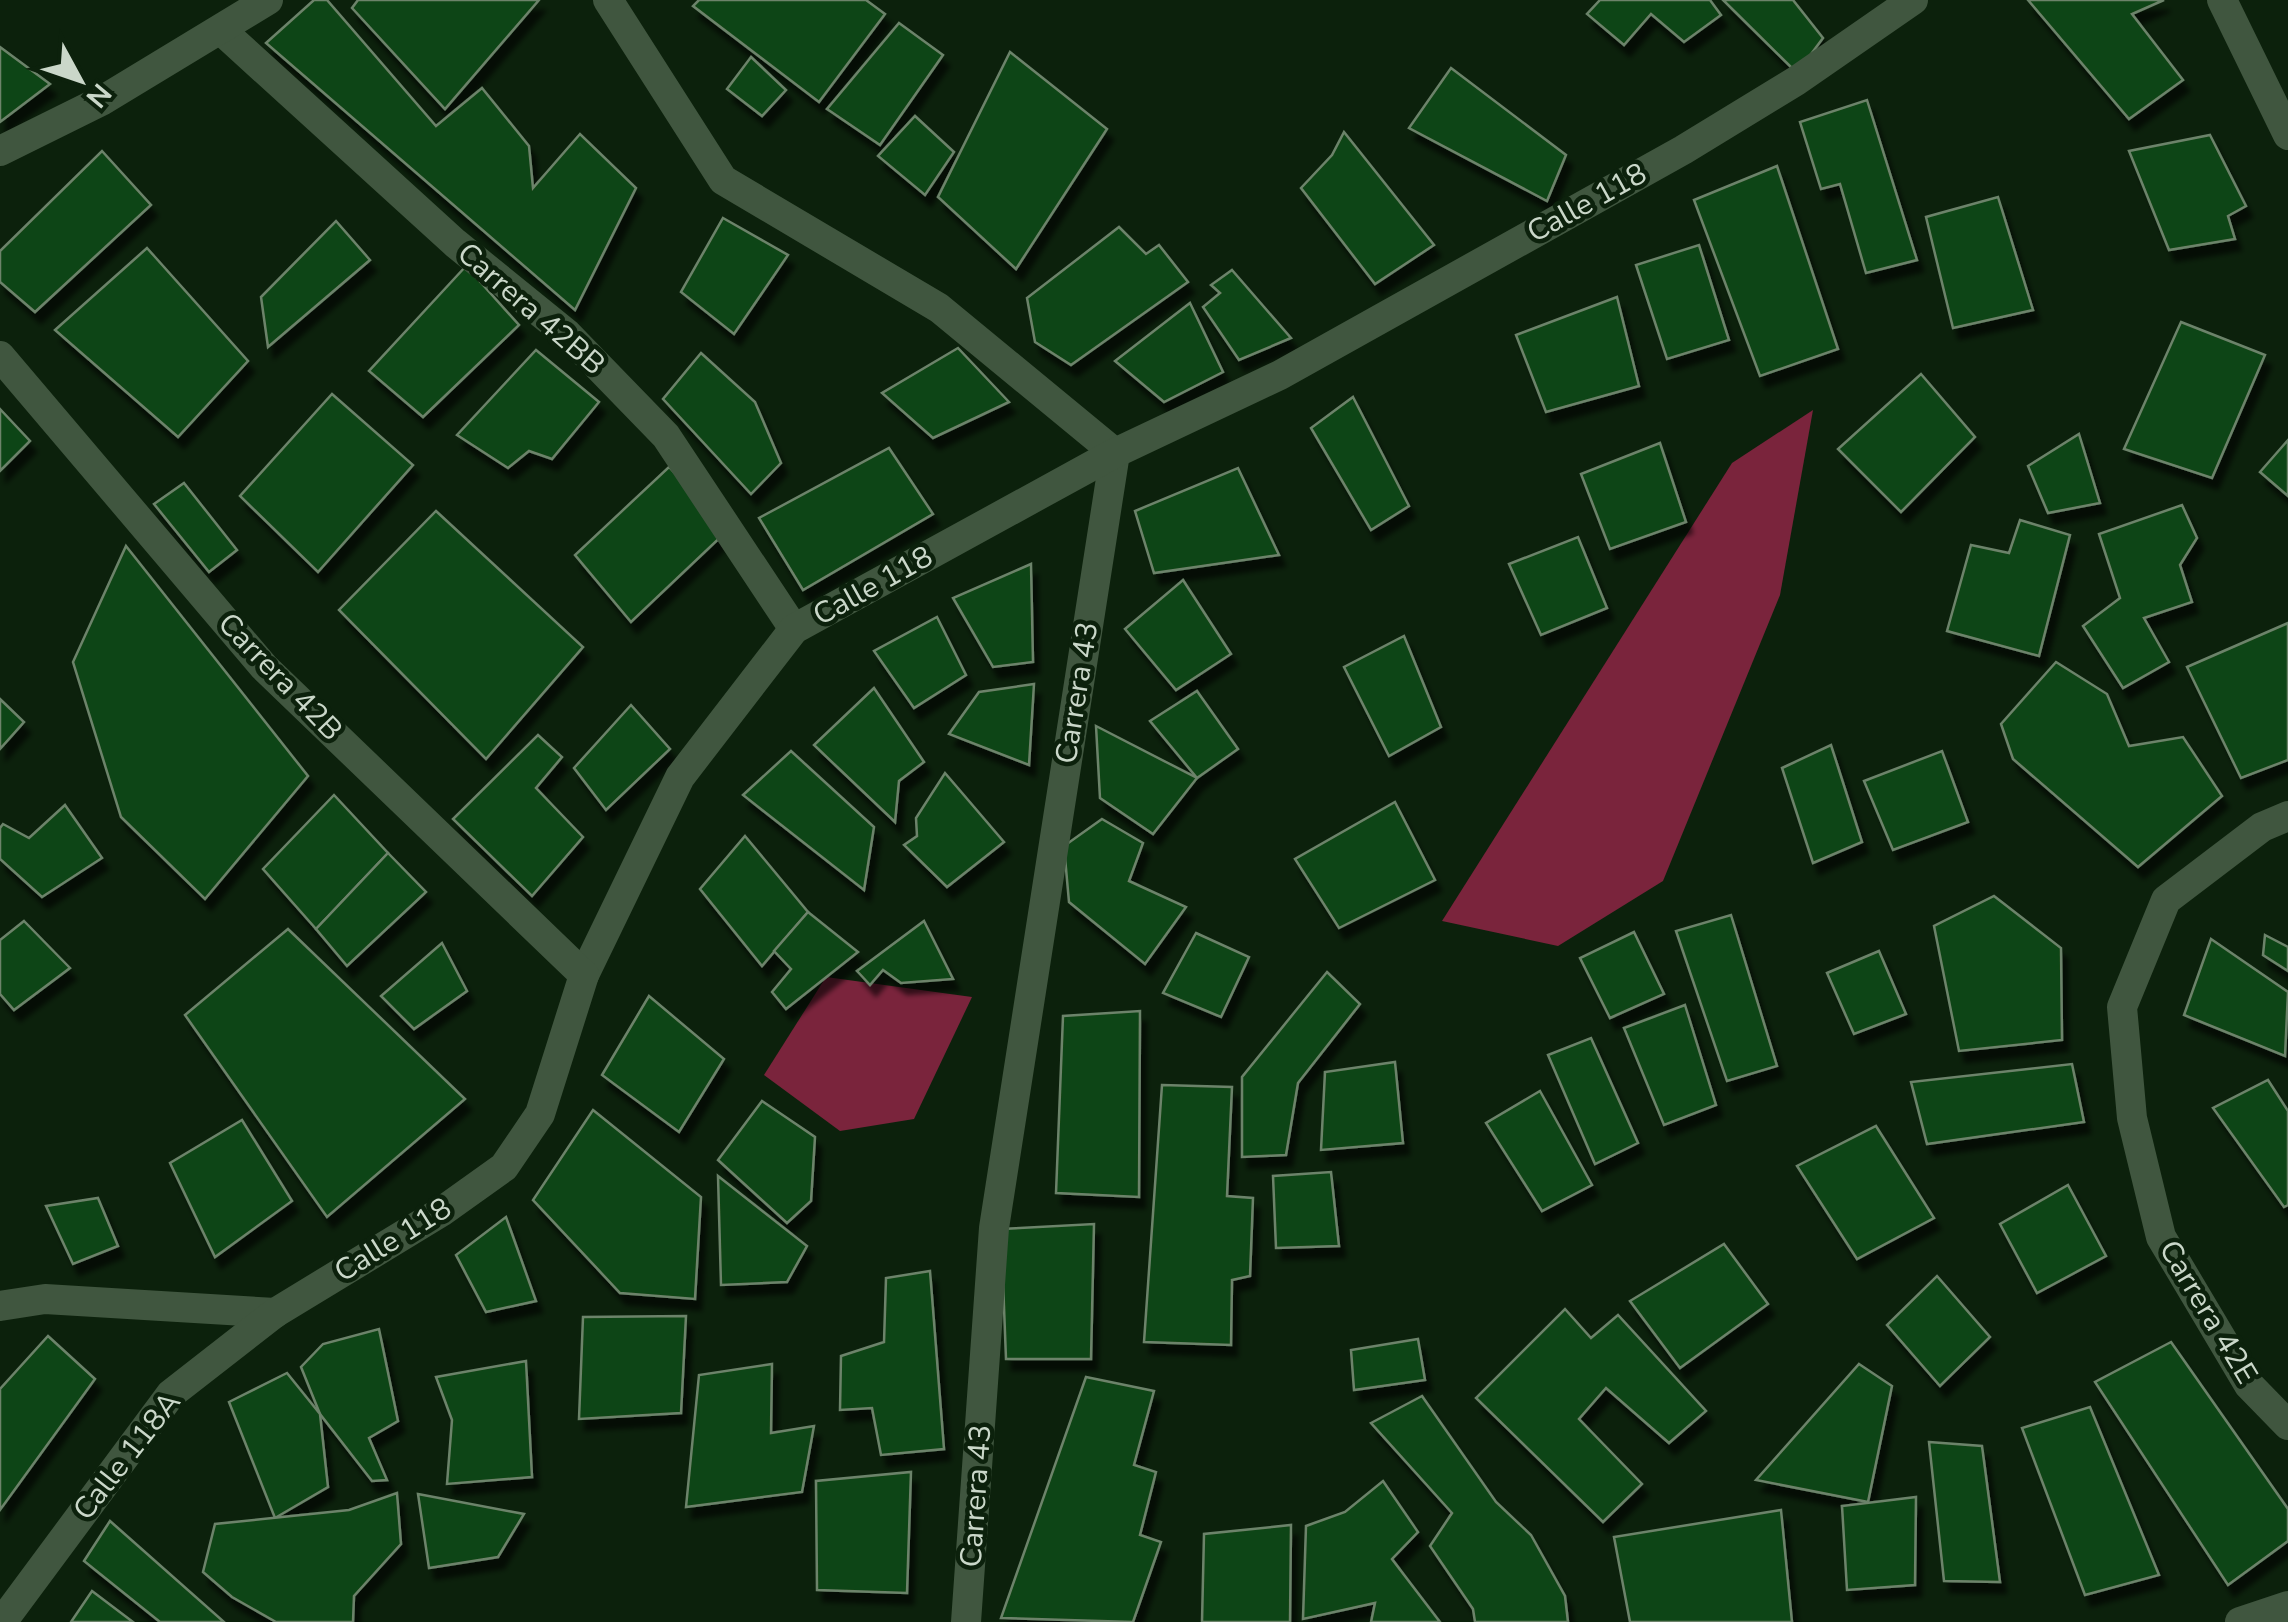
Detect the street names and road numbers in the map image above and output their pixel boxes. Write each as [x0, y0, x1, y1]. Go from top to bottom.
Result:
street label: Calle 118 [1520, 153, 1654, 253]
street label: Carrera 42BB [448, 233, 614, 385]
street label: Calle 118 [806, 536, 940, 636]
street label: Carrera 42B [209, 604, 351, 750]
street label: Carrera 43 [1046, 619, 1108, 767]
street label: Calle 118 [327, 1188, 459, 1292]
street label: Carrera 42E [2149, 1233, 2267, 1391]
street label: Calle 118A [64, 1383, 190, 1529]
street label: Carrera 43 [951, 1423, 1001, 1569]

